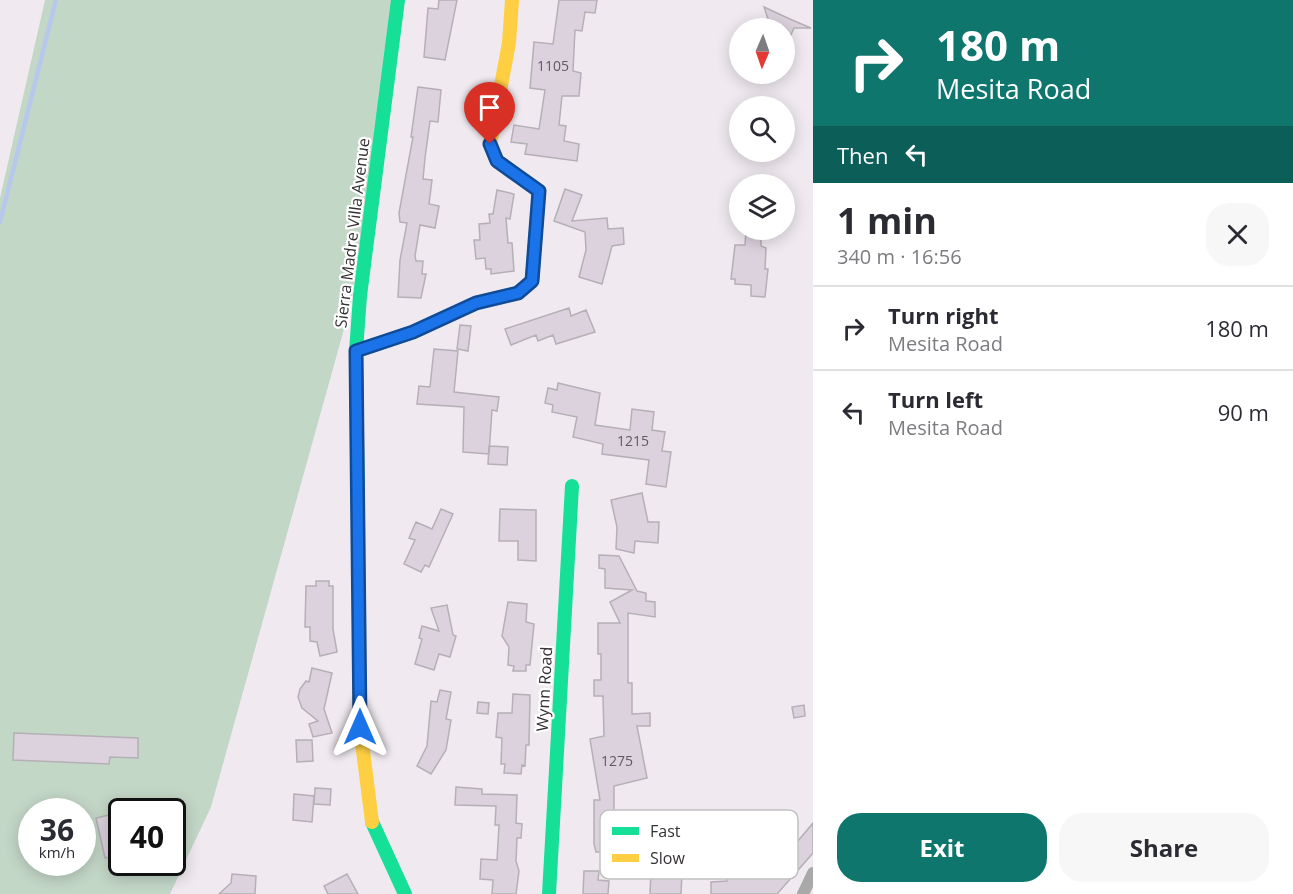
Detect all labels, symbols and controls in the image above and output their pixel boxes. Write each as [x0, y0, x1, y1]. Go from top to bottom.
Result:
text: 180 m [936, 16, 1060, 73]
north arrow [729, 18, 795, 84]
map controls [729, 18, 795, 240]
icon: right [837, 24, 915, 102]
house number: 1105 [537, 56, 569, 75]
text: Mesita Road [936, 70, 1091, 107]
pin [464, 82, 515, 144]
icon: arrive [473, 91, 506, 124]
button: search [729, 96, 795, 162]
street label: Sierra Madre Villa Avenue [329, 137, 375, 329]
icon: left [900, 138, 933, 171]
text: Then [837, 140, 888, 170]
button: layers [729, 174, 795, 240]
text: 1 min [837, 196, 937, 245]
button: close [1206, 203, 1269, 266]
text: 340 m · 16:56 [837, 243, 962, 270]
text: Turn right [888, 300, 999, 330]
icon: right [837, 312, 870, 345]
text: 180 m [1205, 313, 1269, 343]
text: Mesita Road [888, 330, 1003, 357]
text: Turn left [888, 384, 983, 414]
icon: left [837, 396, 870, 429]
text: 90 m [1218, 397, 1269, 427]
text: Mesita Road [888, 414, 1003, 441]
house number: 1215 [617, 431, 649, 450]
street label: Wynn Road [531, 646, 557, 732]
position arrow [328, 695, 392, 759]
house number: 1275 [601, 751, 633, 770]
speed limit sign: 40 [108, 798, 186, 876]
text: 36 [40, 809, 74, 850]
legend [600, 810, 798, 879]
button: Exit [837, 813, 1047, 882]
button: Share [1059, 813, 1269, 882]
text: Fast [650, 820, 681, 842]
text: km/h [39, 842, 75, 862]
text: Slow [650, 847, 685, 869]

